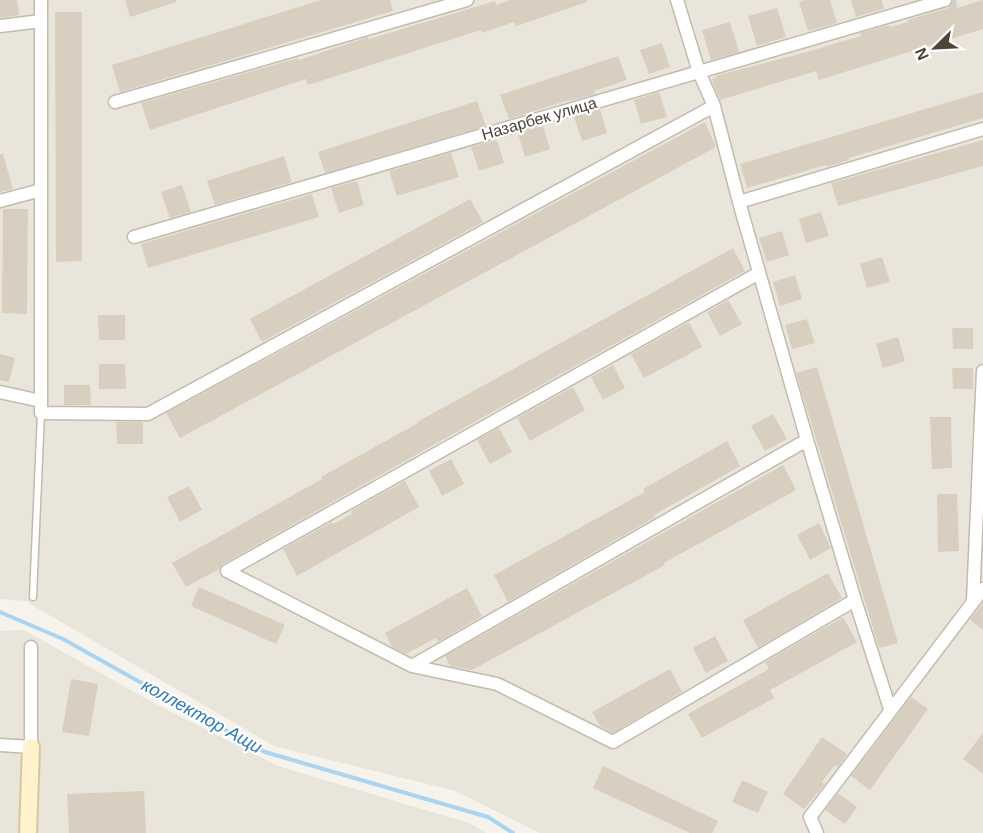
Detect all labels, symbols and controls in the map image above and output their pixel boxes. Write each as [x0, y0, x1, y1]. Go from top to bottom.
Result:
north arrow [905, 18, 965, 78]
text: N [912, 45, 932, 63]
street label: Назарбек улица [480, 94, 599, 143]
water label: коллектор Ащи [138, 675, 266, 757]

